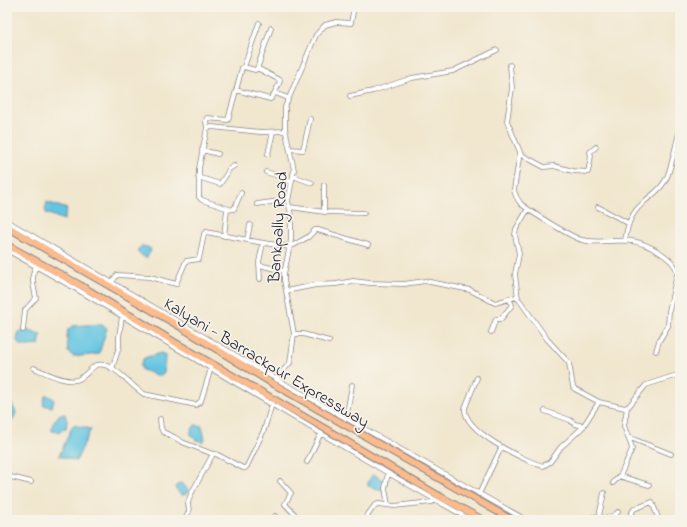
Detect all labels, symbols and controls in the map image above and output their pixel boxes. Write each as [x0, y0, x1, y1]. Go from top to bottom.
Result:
street label: Bankpally Road [262, 170, 296, 285]
street label: Kalyani - Barrackpur Expressway [158, 292, 374, 436]

